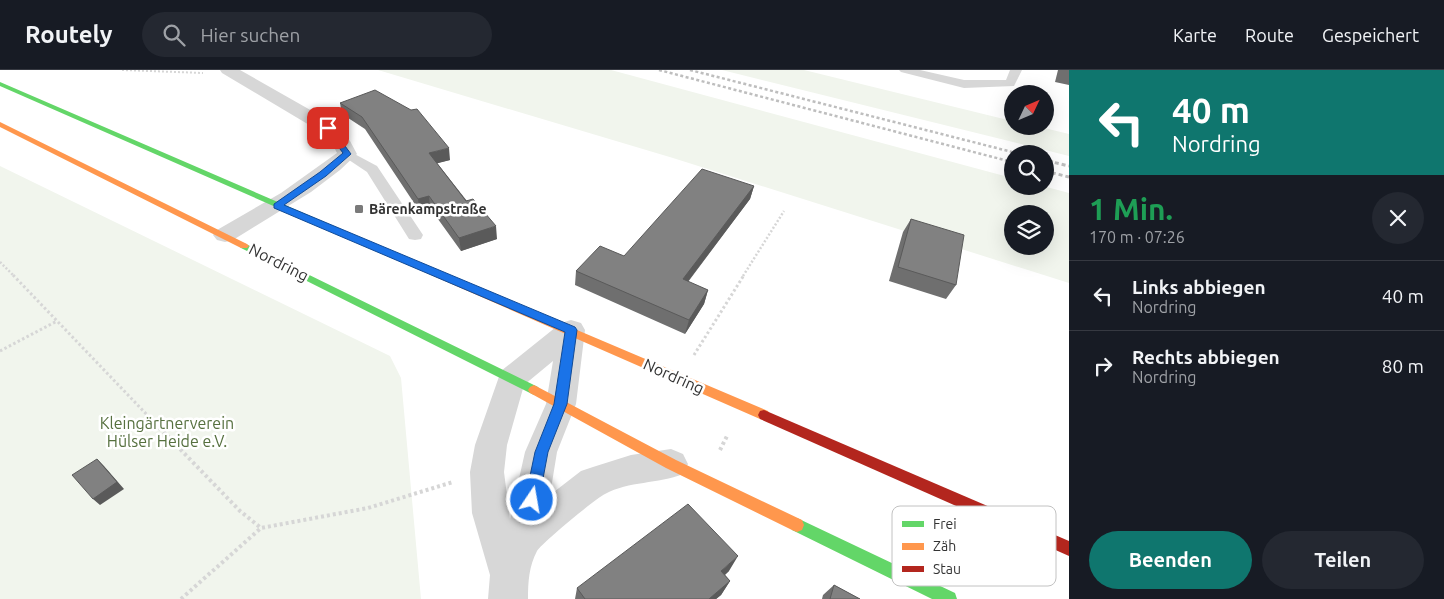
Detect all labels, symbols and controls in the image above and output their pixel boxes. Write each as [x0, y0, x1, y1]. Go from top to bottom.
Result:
search box [142, 12, 492, 57]
text: Routely [25, 21, 112, 48]
icon: search [160, 21, 188, 49]
text: Hier suchen [200, 24, 300, 46]
text: Karte [1173, 25, 1217, 45]
text: Route [1245, 25, 1294, 45]
text: Gespeichert [1322, 25, 1419, 45]
north arrow [1004, 85, 1054, 135]
map controls [1004, 85, 1054, 255]
icon: left [1089, 90, 1154, 155]
text: 40 m [1172, 90, 1250, 130]
pin [307, 107, 349, 149]
icon: arrive [314, 114, 342, 142]
text: Nordring [1172, 131, 1261, 156]
button: search [1004, 145, 1054, 195]
text: 1 Min. [1089, 192, 1173, 226]
button: close [1372, 192, 1424, 244]
place label: Bärenkampstraße [369, 201, 487, 217]
marker: Bärenkampstraße [353, 203, 365, 215]
button: layers [1004, 205, 1054, 255]
text: 170 m · 07:26 [1089, 228, 1185, 246]
street label: Nordring [246, 239, 312, 285]
text: Links abbiegen [1132, 276, 1266, 298]
icon: left [1089, 282, 1117, 310]
text: 40 m [1382, 285, 1424, 307]
text: Nordring [1132, 298, 1196, 316]
text: Rechts abbiegen [1132, 346, 1280, 368]
icon: right [1089, 352, 1117, 380]
street label: Nordring [641, 355, 707, 397]
text: 80 m [1382, 355, 1424, 377]
text: Nordring [1132, 368, 1196, 386]
park label: Kleingärtnerverein Hülser Heide e.V. [100, 414, 234, 450]
position arrow [505, 473, 557, 525]
legend [892, 506, 1056, 586]
text: Frei [933, 516, 957, 532]
button: Beenden [1089, 531, 1252, 589]
button: Teilen [1262, 531, 1424, 589]
text: Zäh [933, 538, 956, 554]
text: Stau [933, 561, 961, 577]

